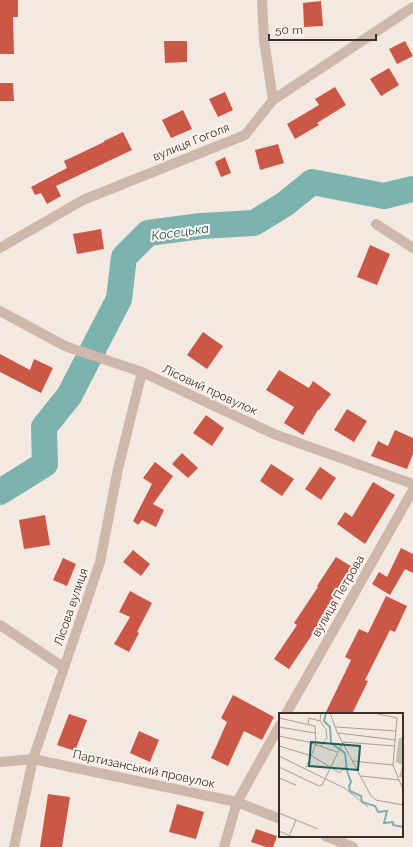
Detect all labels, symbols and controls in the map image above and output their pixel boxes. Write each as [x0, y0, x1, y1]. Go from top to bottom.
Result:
scale bar [269, 16, 376, 42]
text: 50 m [275, 23, 303, 37]
street label: вулиця Гоголя [151, 120, 231, 164]
water label: Косецька [150, 221, 210, 243]
street label: Лісовий провулок [160, 362, 260, 418]
street label: вулиця Петрова [309, 553, 367, 639]
street label: Лісова вулиця [51, 566, 91, 648]
inset map [279, 713, 403, 837]
street label: Партизанський провулок [72, 747, 216, 791]

